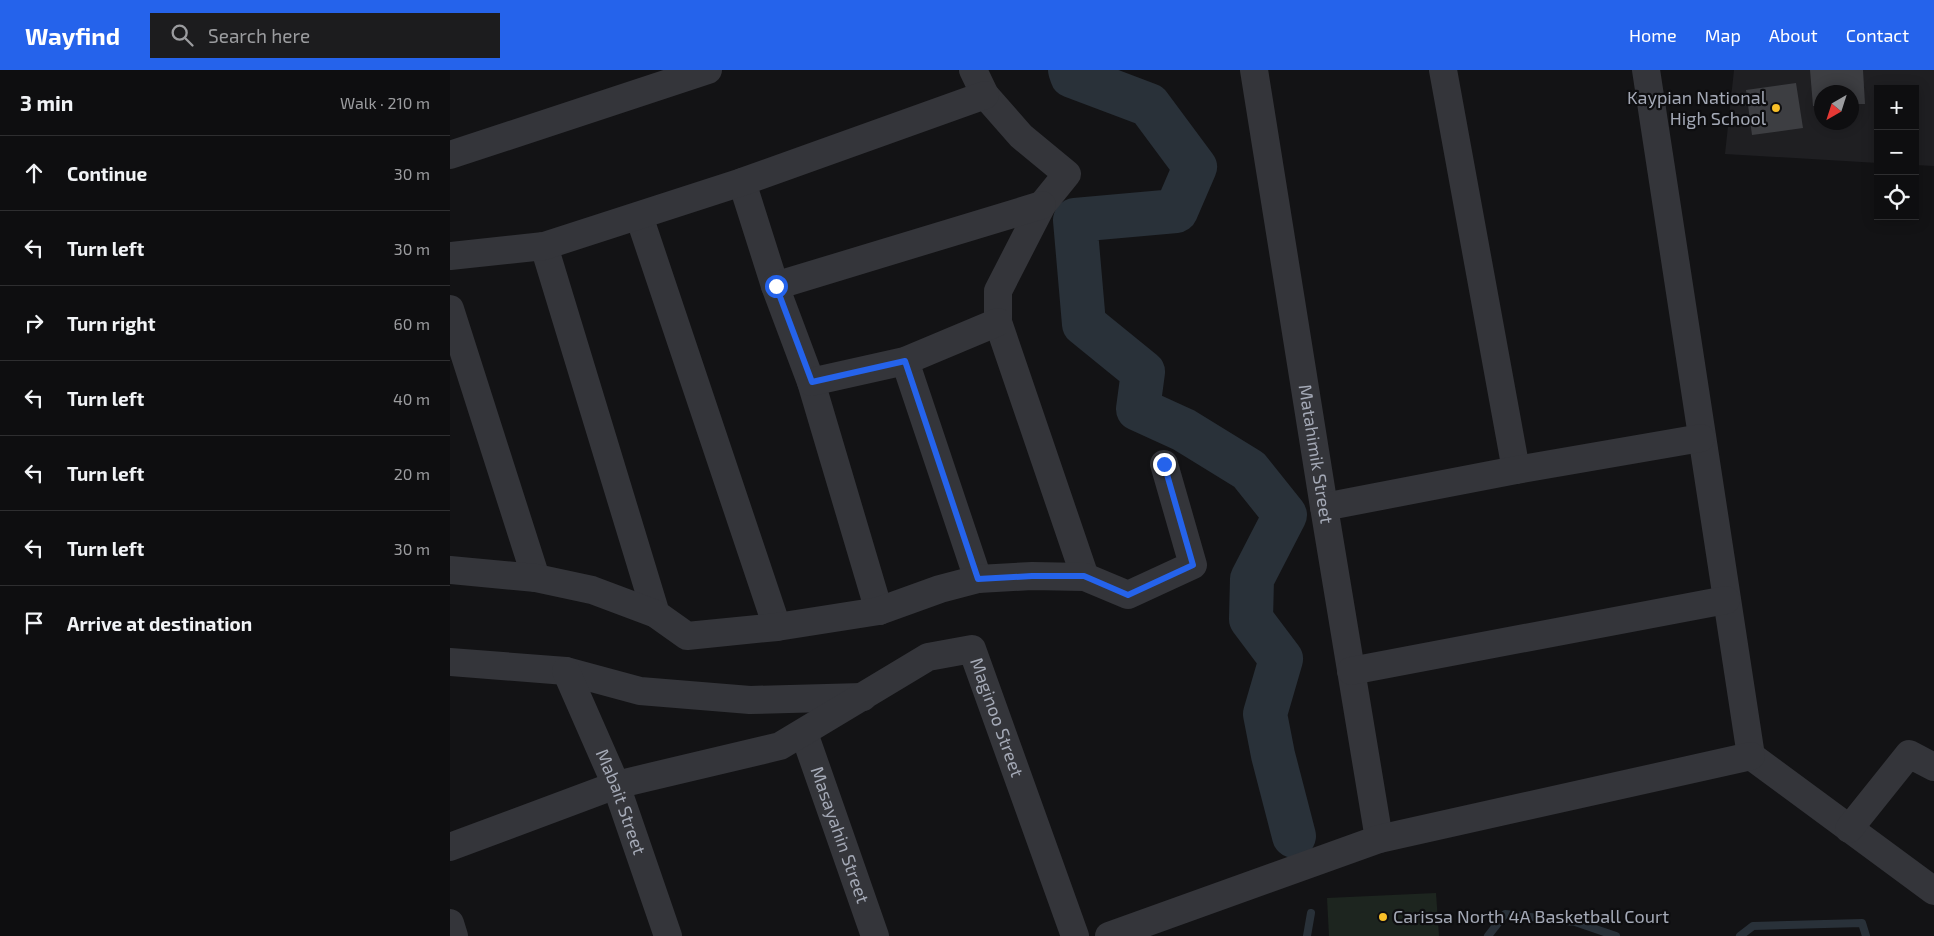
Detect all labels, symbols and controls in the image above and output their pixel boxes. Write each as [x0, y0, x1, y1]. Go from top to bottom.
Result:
search box [150, 13, 500, 58]
text: Wayfind [25, 21, 120, 50]
icon: search [168, 21, 196, 49]
text: Search here [208, 24, 310, 47]
text: Home [1629, 24, 1677, 46]
text: Map [1705, 24, 1741, 46]
text: About [1769, 24, 1818, 46]
text: Contact [1846, 24, 1909, 46]
north arrow [1814, 85, 1859, 130]
map controls [1874, 85, 1919, 220]
button: + [1874, 85, 1919, 130]
place label: Kaypian National High School [1627, 86, 1767, 129]
text: 3 min [20, 90, 73, 115]
text: Walk · 210 m [340, 93, 430, 112]
marker: Kaypian National High School [1770, 102, 1782, 114]
button: − [1874, 130, 1919, 175]
icon: ahead [20, 159, 48, 187]
text: Continue [67, 162, 147, 185]
text: 30 m [394, 164, 430, 183]
button: locate [1874, 175, 1919, 220]
icon: left [20, 234, 48, 262]
text: Turn left [67, 237, 144, 260]
text: 30 m [394, 239, 430, 258]
route start [765, 275, 788, 298]
icon: right [20, 309, 48, 337]
text: Turn right [67, 312, 155, 335]
text: 60 m [394, 314, 430, 333]
street label: Matahimik Street [1295, 383, 1339, 525]
icon: left [20, 384, 48, 412]
text: Turn left [67, 387, 144, 410]
text: 40 m [393, 389, 430, 408]
route end [1153, 453, 1176, 476]
icon: left [20, 459, 48, 487]
text: Turn left [67, 462, 144, 485]
text: 20 m [394, 464, 430, 483]
icon: left [20, 534, 48, 562]
text: Turn left [67, 537, 144, 560]
text: 30 m [394, 539, 430, 558]
icon: arrive [20, 609, 48, 637]
text: Arrive at destination [67, 612, 252, 635]
street label: Maginoo Street [966, 655, 1029, 780]
street label: Mabait Street [592, 745, 651, 858]
street label: Masayahin Street [807, 763, 875, 906]
place label: Carissa North 4A Basketball Court [1393, 905, 1669, 927]
marker: Carissa North 4A Basketball Court [1377, 911, 1389, 923]

